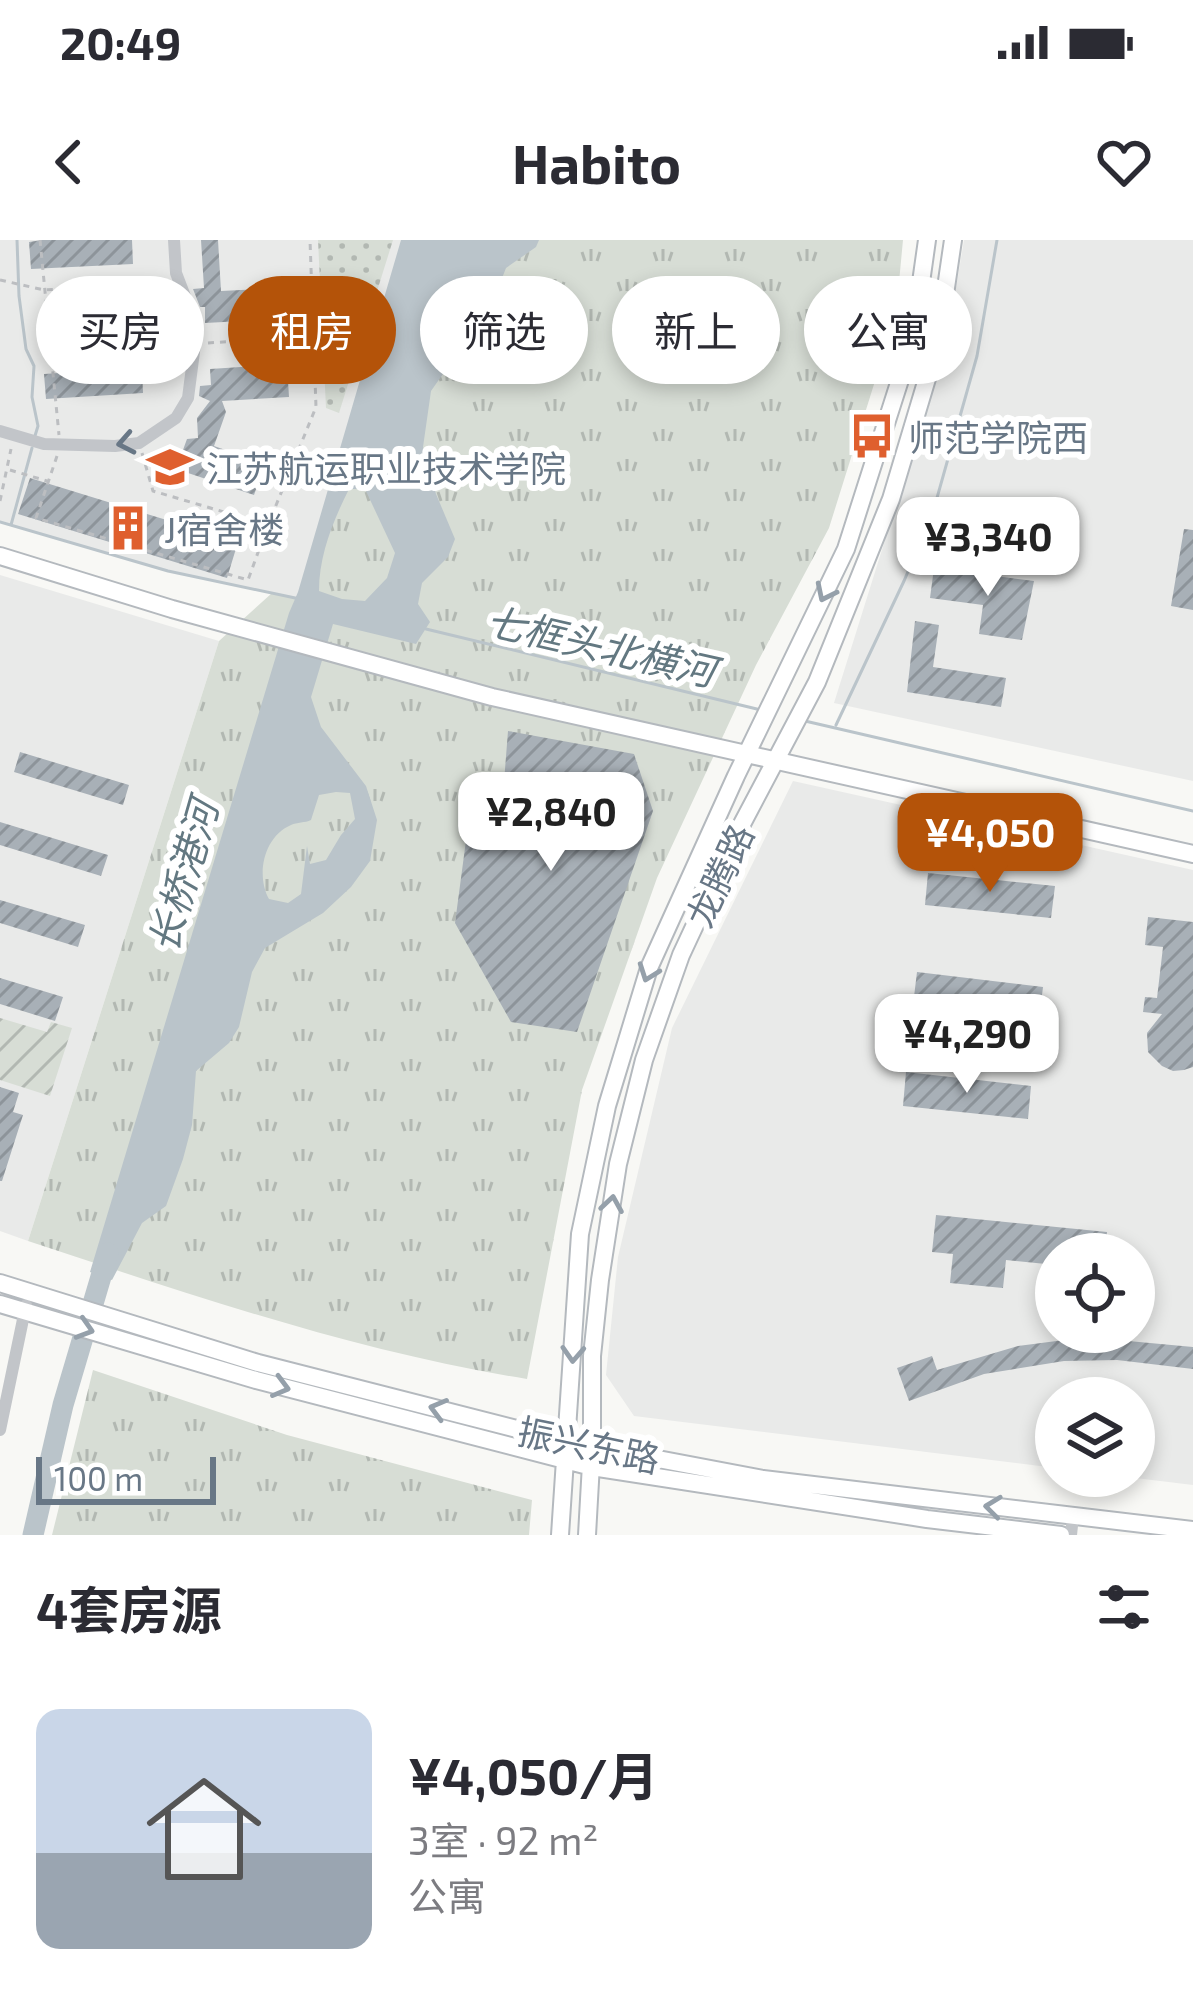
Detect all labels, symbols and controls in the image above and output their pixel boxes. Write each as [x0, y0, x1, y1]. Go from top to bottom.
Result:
text: 20:49 [60, 15, 181, 69]
icon: back [36, 129, 102, 195]
icon: heart [1091, 129, 1157, 195]
text: Habito [512, 130, 681, 195]
chip: 买房 [36, 276, 204, 384]
chip: 租房 [228, 276, 396, 384]
chip: 筛选 [420, 276, 588, 384]
chip: 新上 [612, 276, 780, 384]
chip: 公寓 [804, 276, 972, 384]
bus stop icon: 师范学院西 [847, 411, 897, 461]
place label: 师范学院西 [908, 415, 1088, 458]
one-way arrow [116, 429, 136, 455]
school or university icon: 江苏航运职业技术学院 [145, 442, 195, 492]
place label: 江苏航运职业技术学院 [206, 446, 566, 489]
pin: ¥3,340 [890, 497, 1086, 599]
building icon: J宿舍楼 [103, 503, 153, 553]
place label: J宿舍楼 [164, 507, 284, 550]
text: ¥3,340 [923, 512, 1053, 559]
one-way arrow [816, 581, 839, 602]
water label: 七框头北横河 [482, 596, 727, 696]
pin: ¥2,840 [453, 772, 649, 874]
text: ¥2,840 [485, 787, 617, 834]
water label: 长桥港河 [138, 788, 228, 957]
pin: ¥4,050 [892, 793, 1088, 895]
text: ¥4,050 [925, 808, 1055, 855]
street label: 龙腾路 [677, 817, 761, 933]
one-way arrow [638, 961, 662, 982]
pin: ¥4,290 [869, 994, 1065, 1096]
text: ¥4,290 [902, 1009, 1032, 1056]
one-way arrow [598, 1194, 623, 1214]
map controls [1035, 1233, 1155, 1497]
button: locate [1035, 1233, 1155, 1353]
one-way arrow [74, 1315, 95, 1340]
one-way arrow [561, 1345, 587, 1364]
one-way arrow [270, 1373, 291, 1398]
button: layers [1035, 1377, 1155, 1497]
one-way arrow [428, 1399, 448, 1424]
street label: 振兴东路 [514, 1408, 664, 1480]
scale bar [36, 1451, 216, 1504]
text: 100 m [54, 1458, 143, 1498]
one-way arrow [983, 1495, 1003, 1521]
icon: filters [1091, 1574, 1157, 1640]
text: 4套房源 [36, 1578, 222, 1639]
text: ¥4,050/月 [408, 1744, 658, 1805]
icon: home [132, 1757, 276, 1901]
text: 3室 · 92 m² [408, 1816, 599, 1863]
text: 公寓 [408, 1872, 486, 1919]

